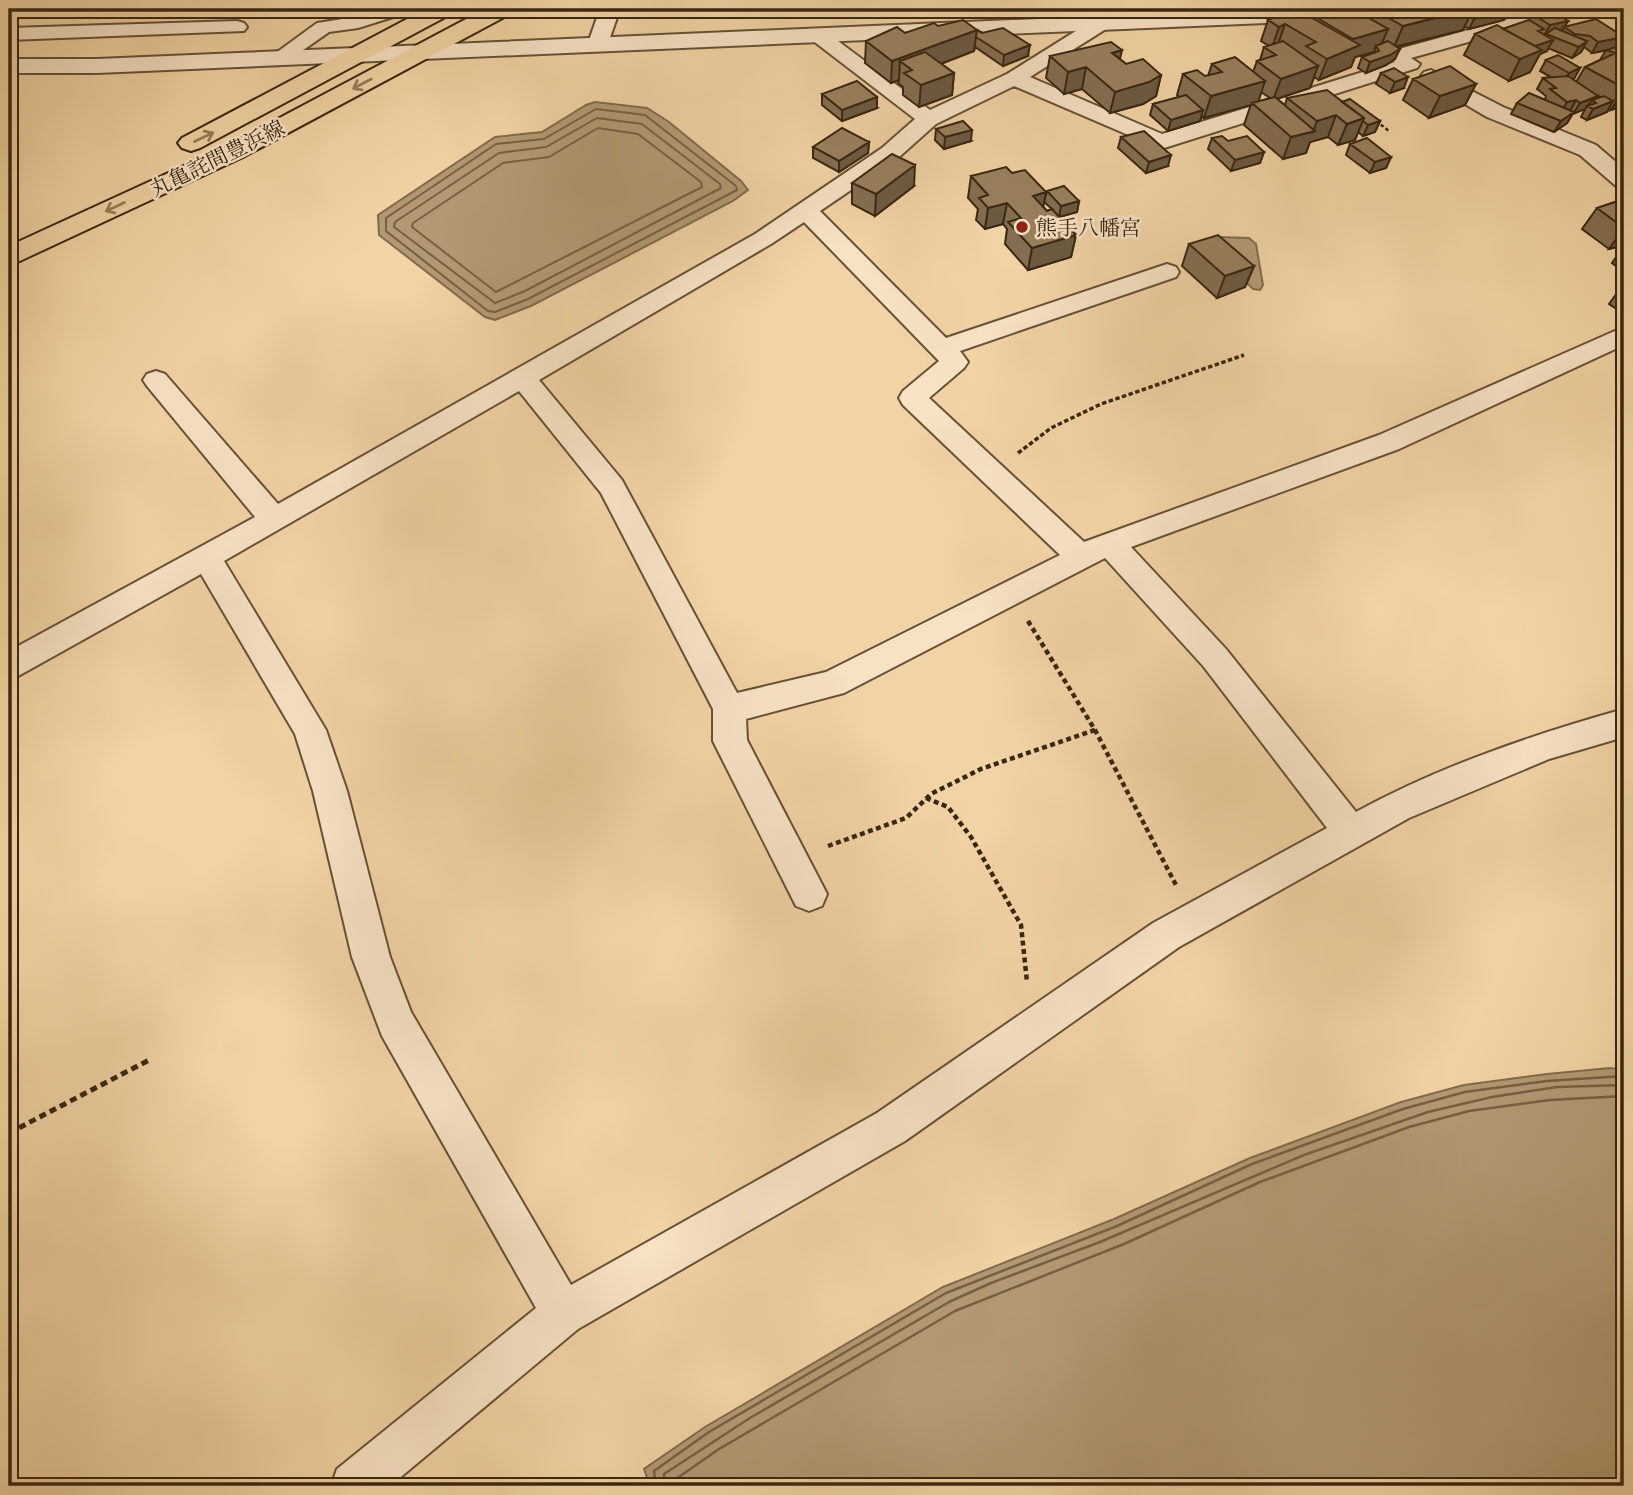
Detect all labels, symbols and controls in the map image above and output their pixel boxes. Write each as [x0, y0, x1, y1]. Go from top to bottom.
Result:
one-way arrow [352, 78, 373, 91]
street label: 丸亀詫間豊浜線 [145, 114, 289, 202]
one-way arrow [193, 130, 214, 144]
one-way arrow [104, 201, 126, 214]
place label: 熊手八幡宮 [1036, 214, 1141, 241]
marker: 熊手八幡宮 [1014, 219, 1030, 235]

